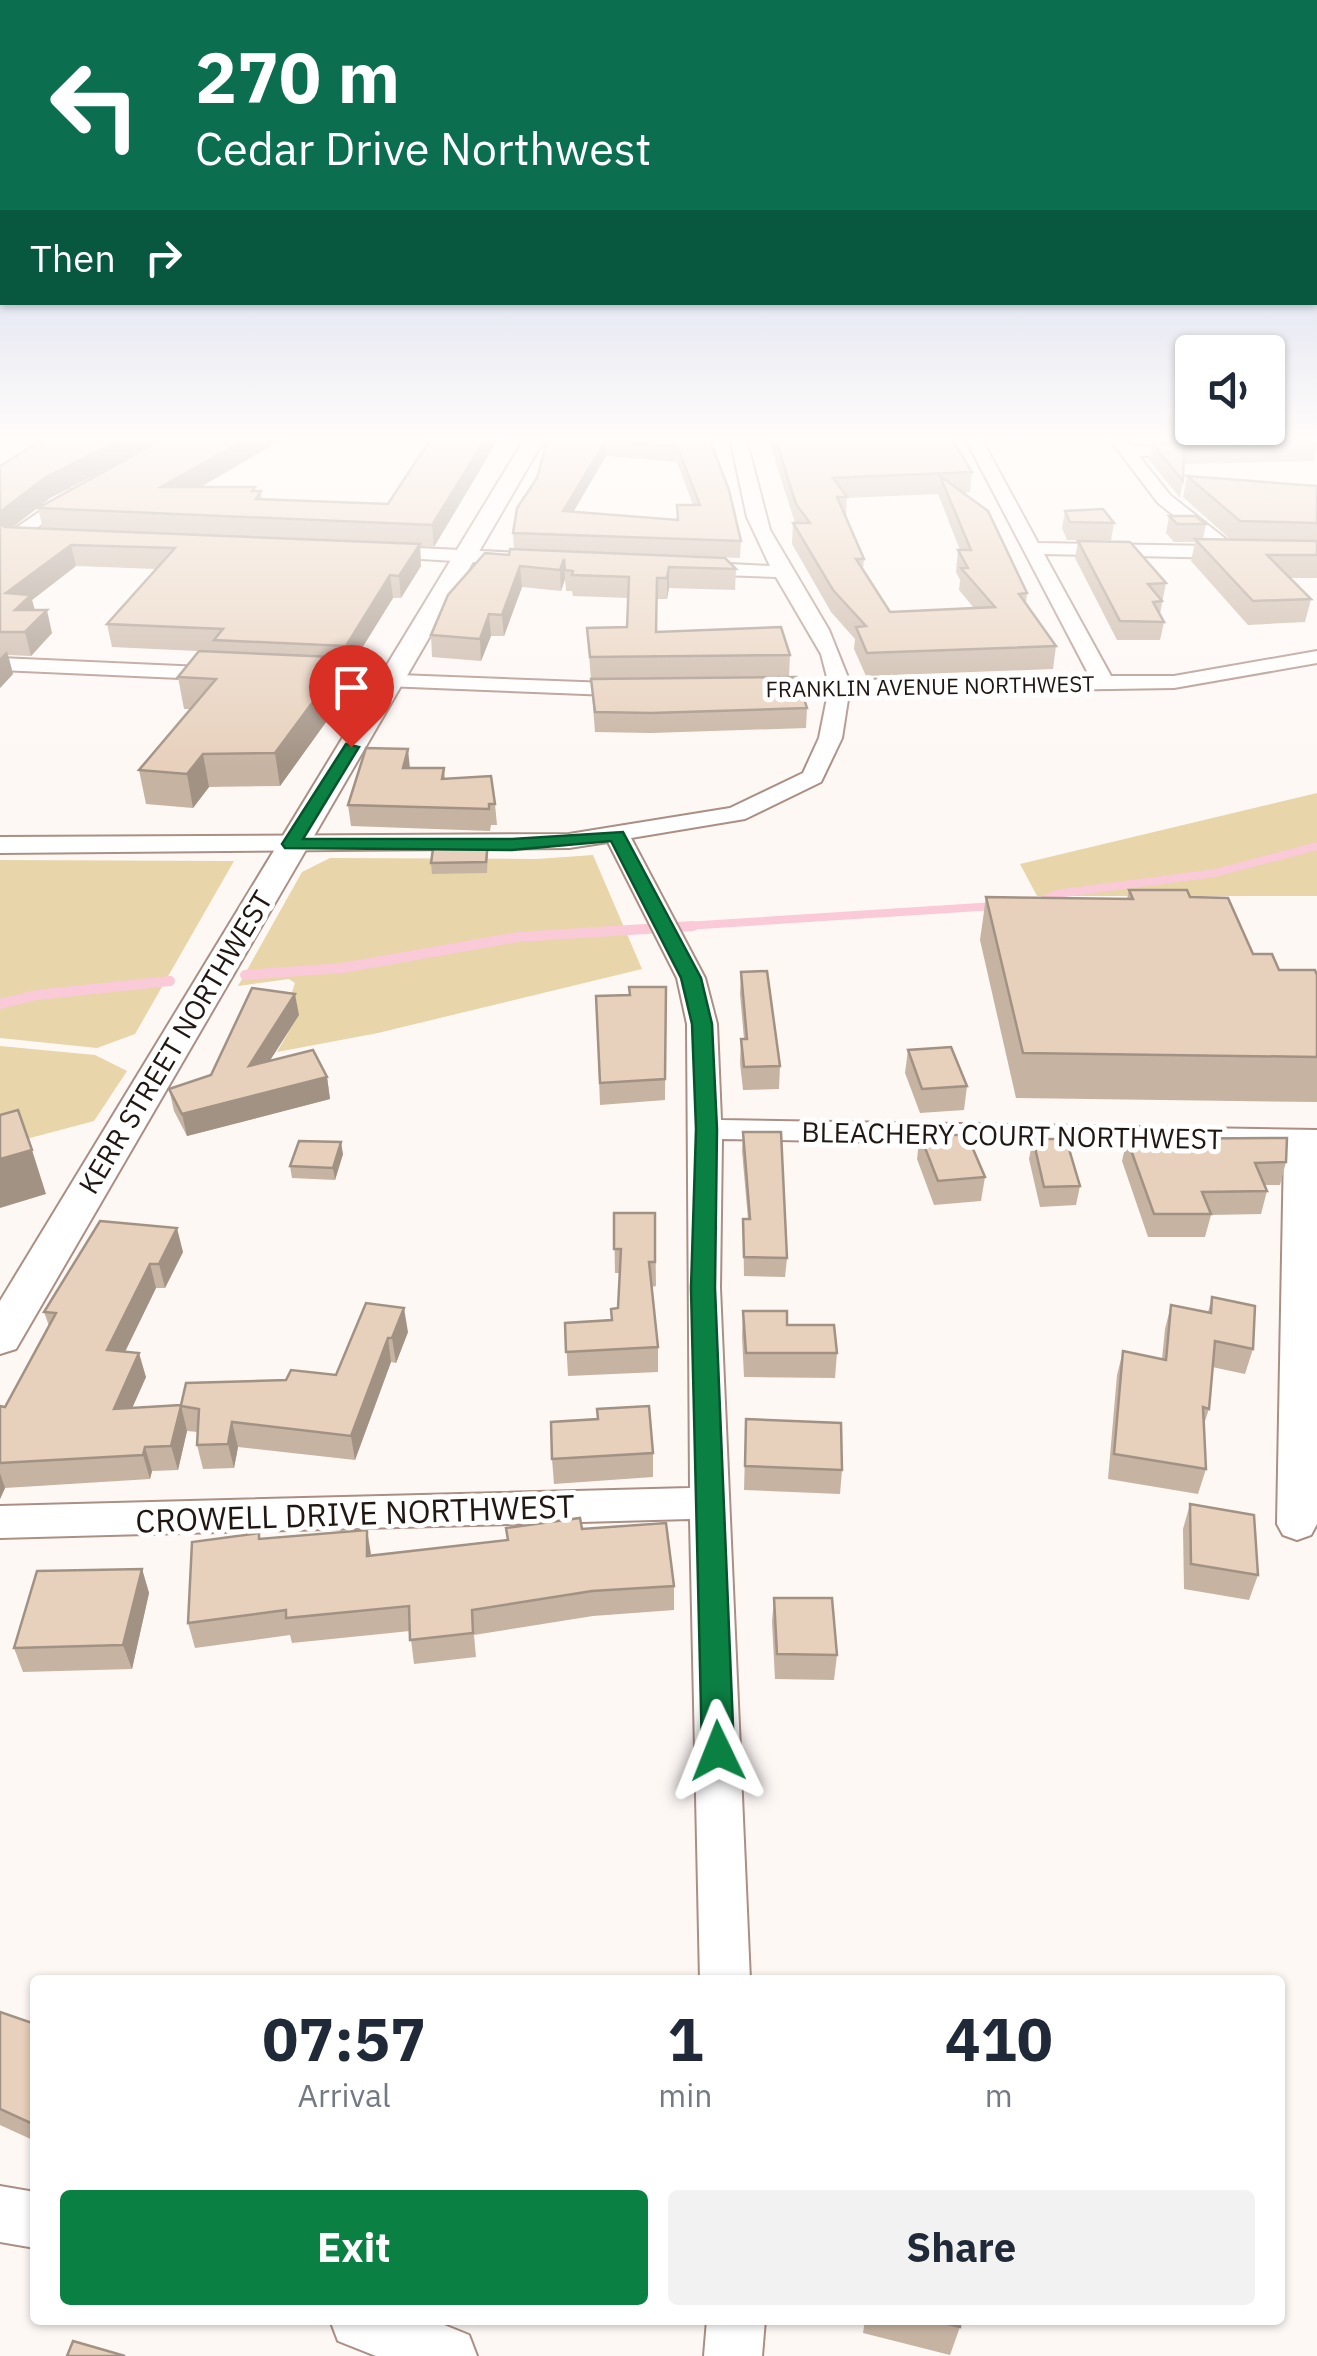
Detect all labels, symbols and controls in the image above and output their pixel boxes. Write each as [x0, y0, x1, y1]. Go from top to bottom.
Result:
text: 270 m [195, 31, 400, 122]
icon: left [30, 40, 160, 170]
text: Cedar Drive Northwest [195, 119, 651, 177]
icon: right [136, 230, 191, 285]
text: Then [30, 233, 116, 282]
map controls [1175, 335, 1285, 445]
button: sound [1175, 335, 1285, 445]
pin [309, 645, 394, 748]
icon: arrive [324, 660, 379, 715]
street label: FRANKLIN AVENUE NORTHWEST [765, 669, 1095, 703]
street label: KERR STREET NORTHWEST [70, 884, 280, 1200]
street label: BLEACHERY COURT NORTHWEST [801, 1113, 1223, 1157]
street label: CROWELL DRIVE NORTHWEST [135, 1484, 575, 1542]
position arrow [666, 1699, 770, 1803]
text: 07:57 [262, 1999, 426, 2078]
text: 1 [667, 1999, 703, 2078]
text: 410 [945, 1999, 1053, 2078]
text: Arrival [298, 2074, 391, 2116]
text: min [658, 2074, 712, 2116]
text: m [985, 2074, 1013, 2116]
button: Exit [60, 2190, 648, 2305]
button: Share [668, 2190, 1255, 2305]

